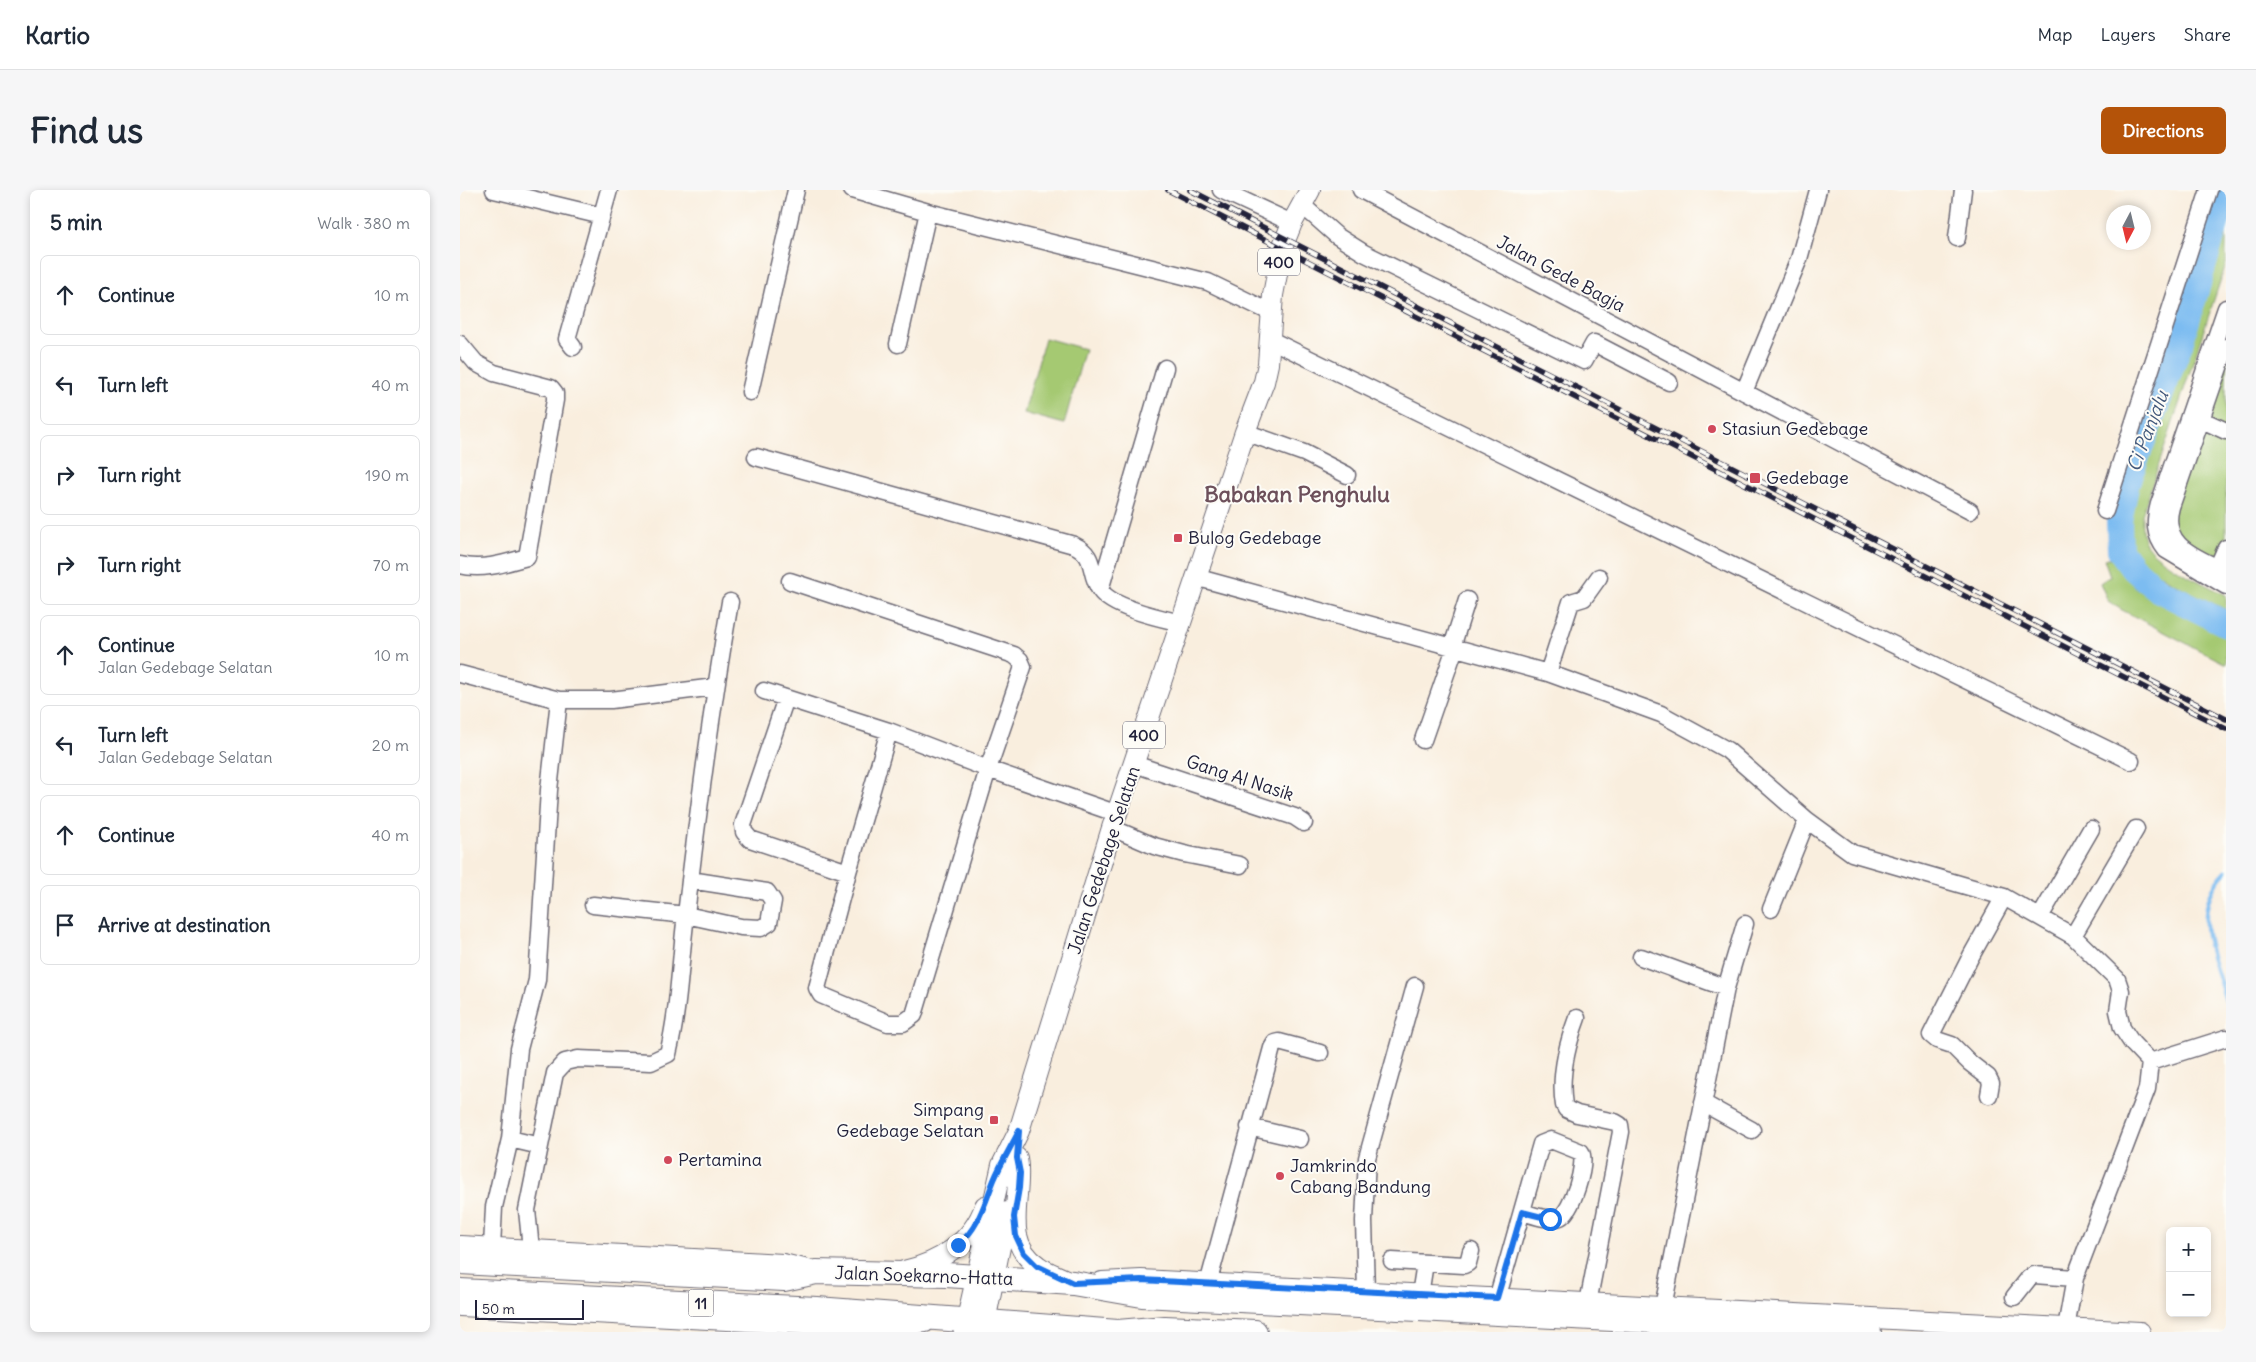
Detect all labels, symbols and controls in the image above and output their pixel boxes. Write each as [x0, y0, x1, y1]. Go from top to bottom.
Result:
text: Kartio [25, 20, 90, 50]
text: Map [2037, 23, 2072, 46]
text: Layers [2100, 23, 2156, 46]
text: Share [2184, 23, 2231, 46]
button: Directions [2101, 107, 2226, 154]
text: Find us [30, 108, 143, 152]
north arrow [2106, 205, 2151, 250]
text: 5 min [50, 209, 102, 236]
text: Walk · 380 m [317, 213, 410, 233]
street label: Jalan Gede Bagja [1493, 230, 1629, 317]
road number: 400 [1258, 248, 1300, 276]
icon: ahead [51, 281, 79, 309]
text: Continue [98, 283, 175, 307]
text: 10 m [374, 285, 409, 305]
icon: left [51, 371, 79, 399]
text: Turn left [98, 373, 168, 397]
text: 40 m [371, 375, 409, 395]
water label: Ci Panjalu [2121, 386, 2174, 475]
place label: Stasiun Gedebage [1722, 417, 1868, 440]
marker: Stasiun Gedebage [1706, 423, 1718, 435]
icon: right [51, 461, 79, 489]
text: Turn right [98, 463, 181, 487]
text: 190 m [365, 465, 409, 485]
place label: Gedebage [1766, 466, 1849, 489]
marker: Gedebage [1748, 471, 1762, 485]
district label: Babakan Penghulu [1204, 480, 1390, 508]
place label: Bulog Gedebage [1188, 526, 1322, 549]
marker: Bulog Gedebage [1172, 532, 1184, 544]
icon: right [51, 551, 79, 579]
text: Turn right [98, 553, 181, 577]
text: 70 m [373, 555, 409, 575]
text: Continue [98, 633, 175, 657]
icon: ahead [51, 641, 79, 669]
text: 10 m [374, 645, 409, 665]
text: Jalan Gedebage Selatan [98, 657, 272, 677]
road number: 400 [1123, 722, 1165, 748]
text: Turn left [98, 723, 168, 747]
icon: left [51, 731, 79, 759]
text: 20 m [372, 735, 409, 755]
text: Jalan Gedebage Selatan [98, 747, 272, 767]
street label: Gang Al Nasik [1183, 749, 1297, 806]
street label: Jalan Gedebage Selatan [1062, 763, 1145, 957]
icon: ahead [51, 821, 79, 849]
text: Continue [98, 823, 175, 847]
text: 40 m [371, 825, 409, 845]
icon: arrive [51, 911, 79, 939]
text: Arrive at destination [98, 913, 271, 937]
place label: Simpang Gedebage Selatan [836, 1098, 984, 1142]
marker: Simpang Gedebage Selatan [988, 1114, 1000, 1126]
place label: Pertamina [678, 1148, 762, 1171]
marker: Pertamina [662, 1154, 674, 1166]
place label: Jamkrindo Cabang Bandung [1290, 1154, 1431, 1198]
marker: Jamkrindo Cabang Bandung [1274, 1170, 1286, 1182]
route start [1539, 1208, 1562, 1231]
map controls [2166, 1227, 2211, 1317]
button: + [2166, 1227, 2211, 1272]
route end [947, 1234, 970, 1257]
street label: Jalan Soekarno-Hatta [834, 1261, 1014, 1290]
button: − [2166, 1272, 2211, 1317]
road number: 11 [688, 1290, 714, 1316]
scale bar [475, 1297, 584, 1320]
text: 50 m [482, 1300, 515, 1318]

